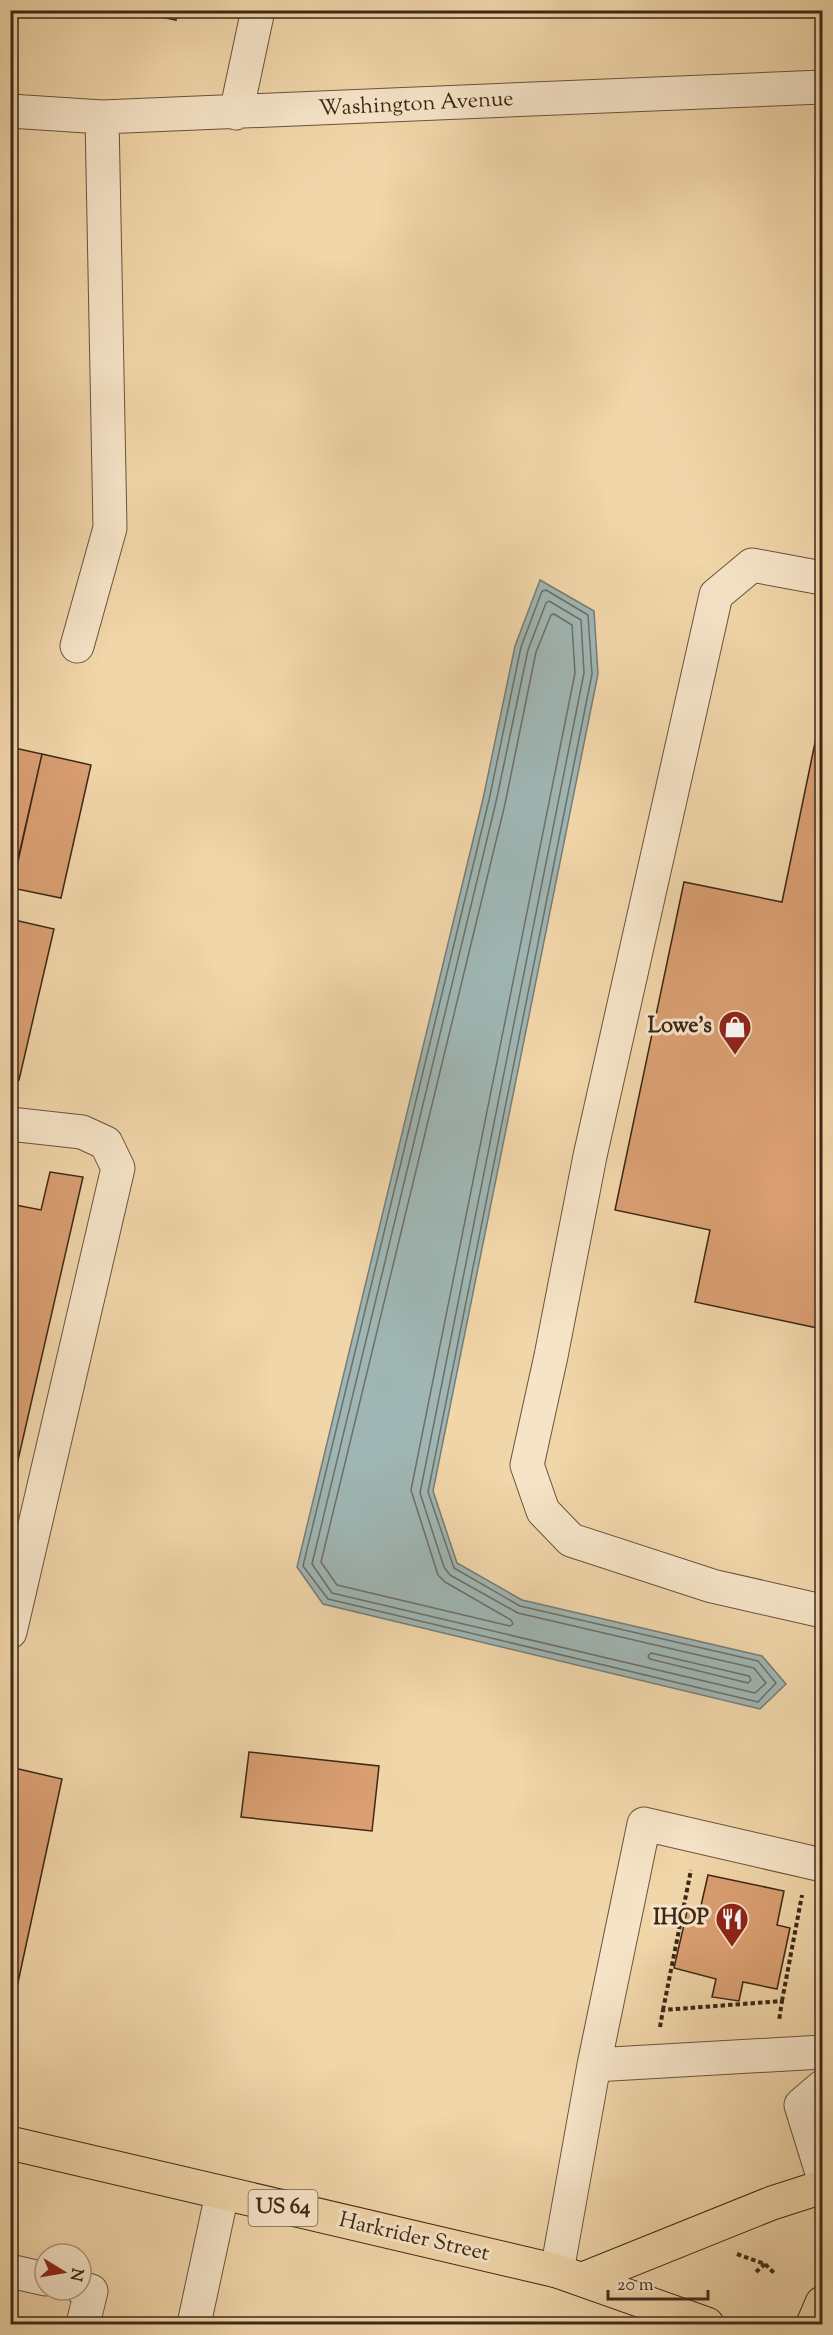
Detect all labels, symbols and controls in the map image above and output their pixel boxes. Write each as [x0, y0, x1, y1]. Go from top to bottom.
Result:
street label: Washington Avenue [318, 84, 514, 126]
shop icon: Lowe's [717, 1009, 753, 1056]
place label: Lowe's [648, 1011, 712, 1043]
restaurant icon: IHOP [714, 1901, 750, 1948]
place label: IHOP [653, 1903, 710, 1935]
road number: US 64 [248, 2190, 318, 2226]
street label: Harkrider Street [336, 2205, 493, 2271]
north arrow [33, 2242, 93, 2302]
scale bar [608, 2263, 708, 2301]
text: N [63, 2266, 88, 2283]
text: 20 m [617, 2273, 654, 2299]

